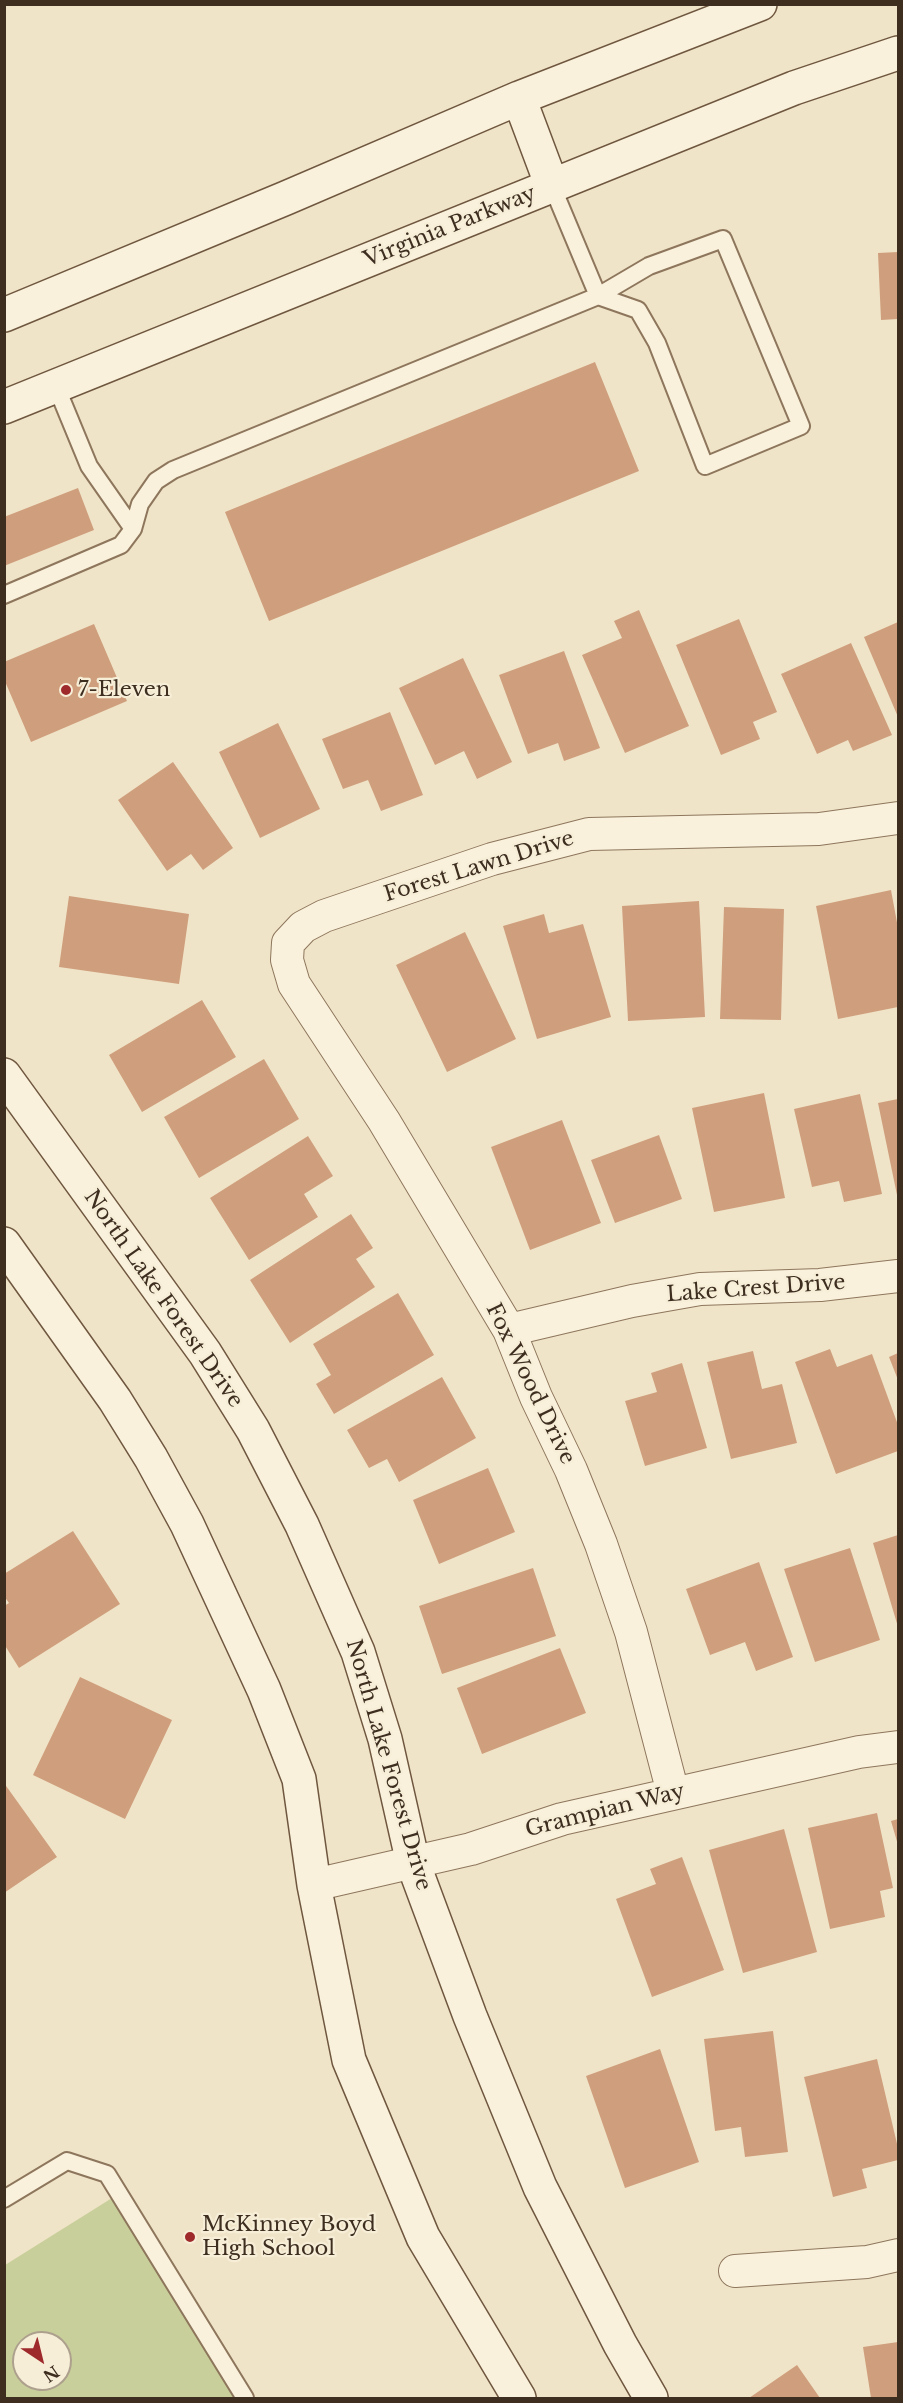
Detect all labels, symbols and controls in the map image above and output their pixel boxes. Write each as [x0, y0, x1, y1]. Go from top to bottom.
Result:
street label: Virginia Parkway [360, 181, 540, 273]
place label: 7-Eleven [78, 677, 170, 703]
marker: 7-Eleven [59, 683, 73, 697]
street label: Forest Lawn Drive [381, 826, 577, 908]
street label: North Lake Forest Drive [78, 1185, 248, 1413]
street label: Lake Crest Drive [666, 1270, 846, 1308]
street label: Fox Wood Drive [480, 1299, 580, 1469]
street label: North Lake Forest Drive [340, 1637, 436, 1893]
street label: Grampian Way [523, 1779, 687, 1843]
place label: McKinney Boyd High School [202, 2212, 376, 2262]
marker: McKinney Boyd High School [183, 2230, 197, 2244]
north arrow [12, 2331, 72, 2391]
text: N [39, 2362, 63, 2387]

